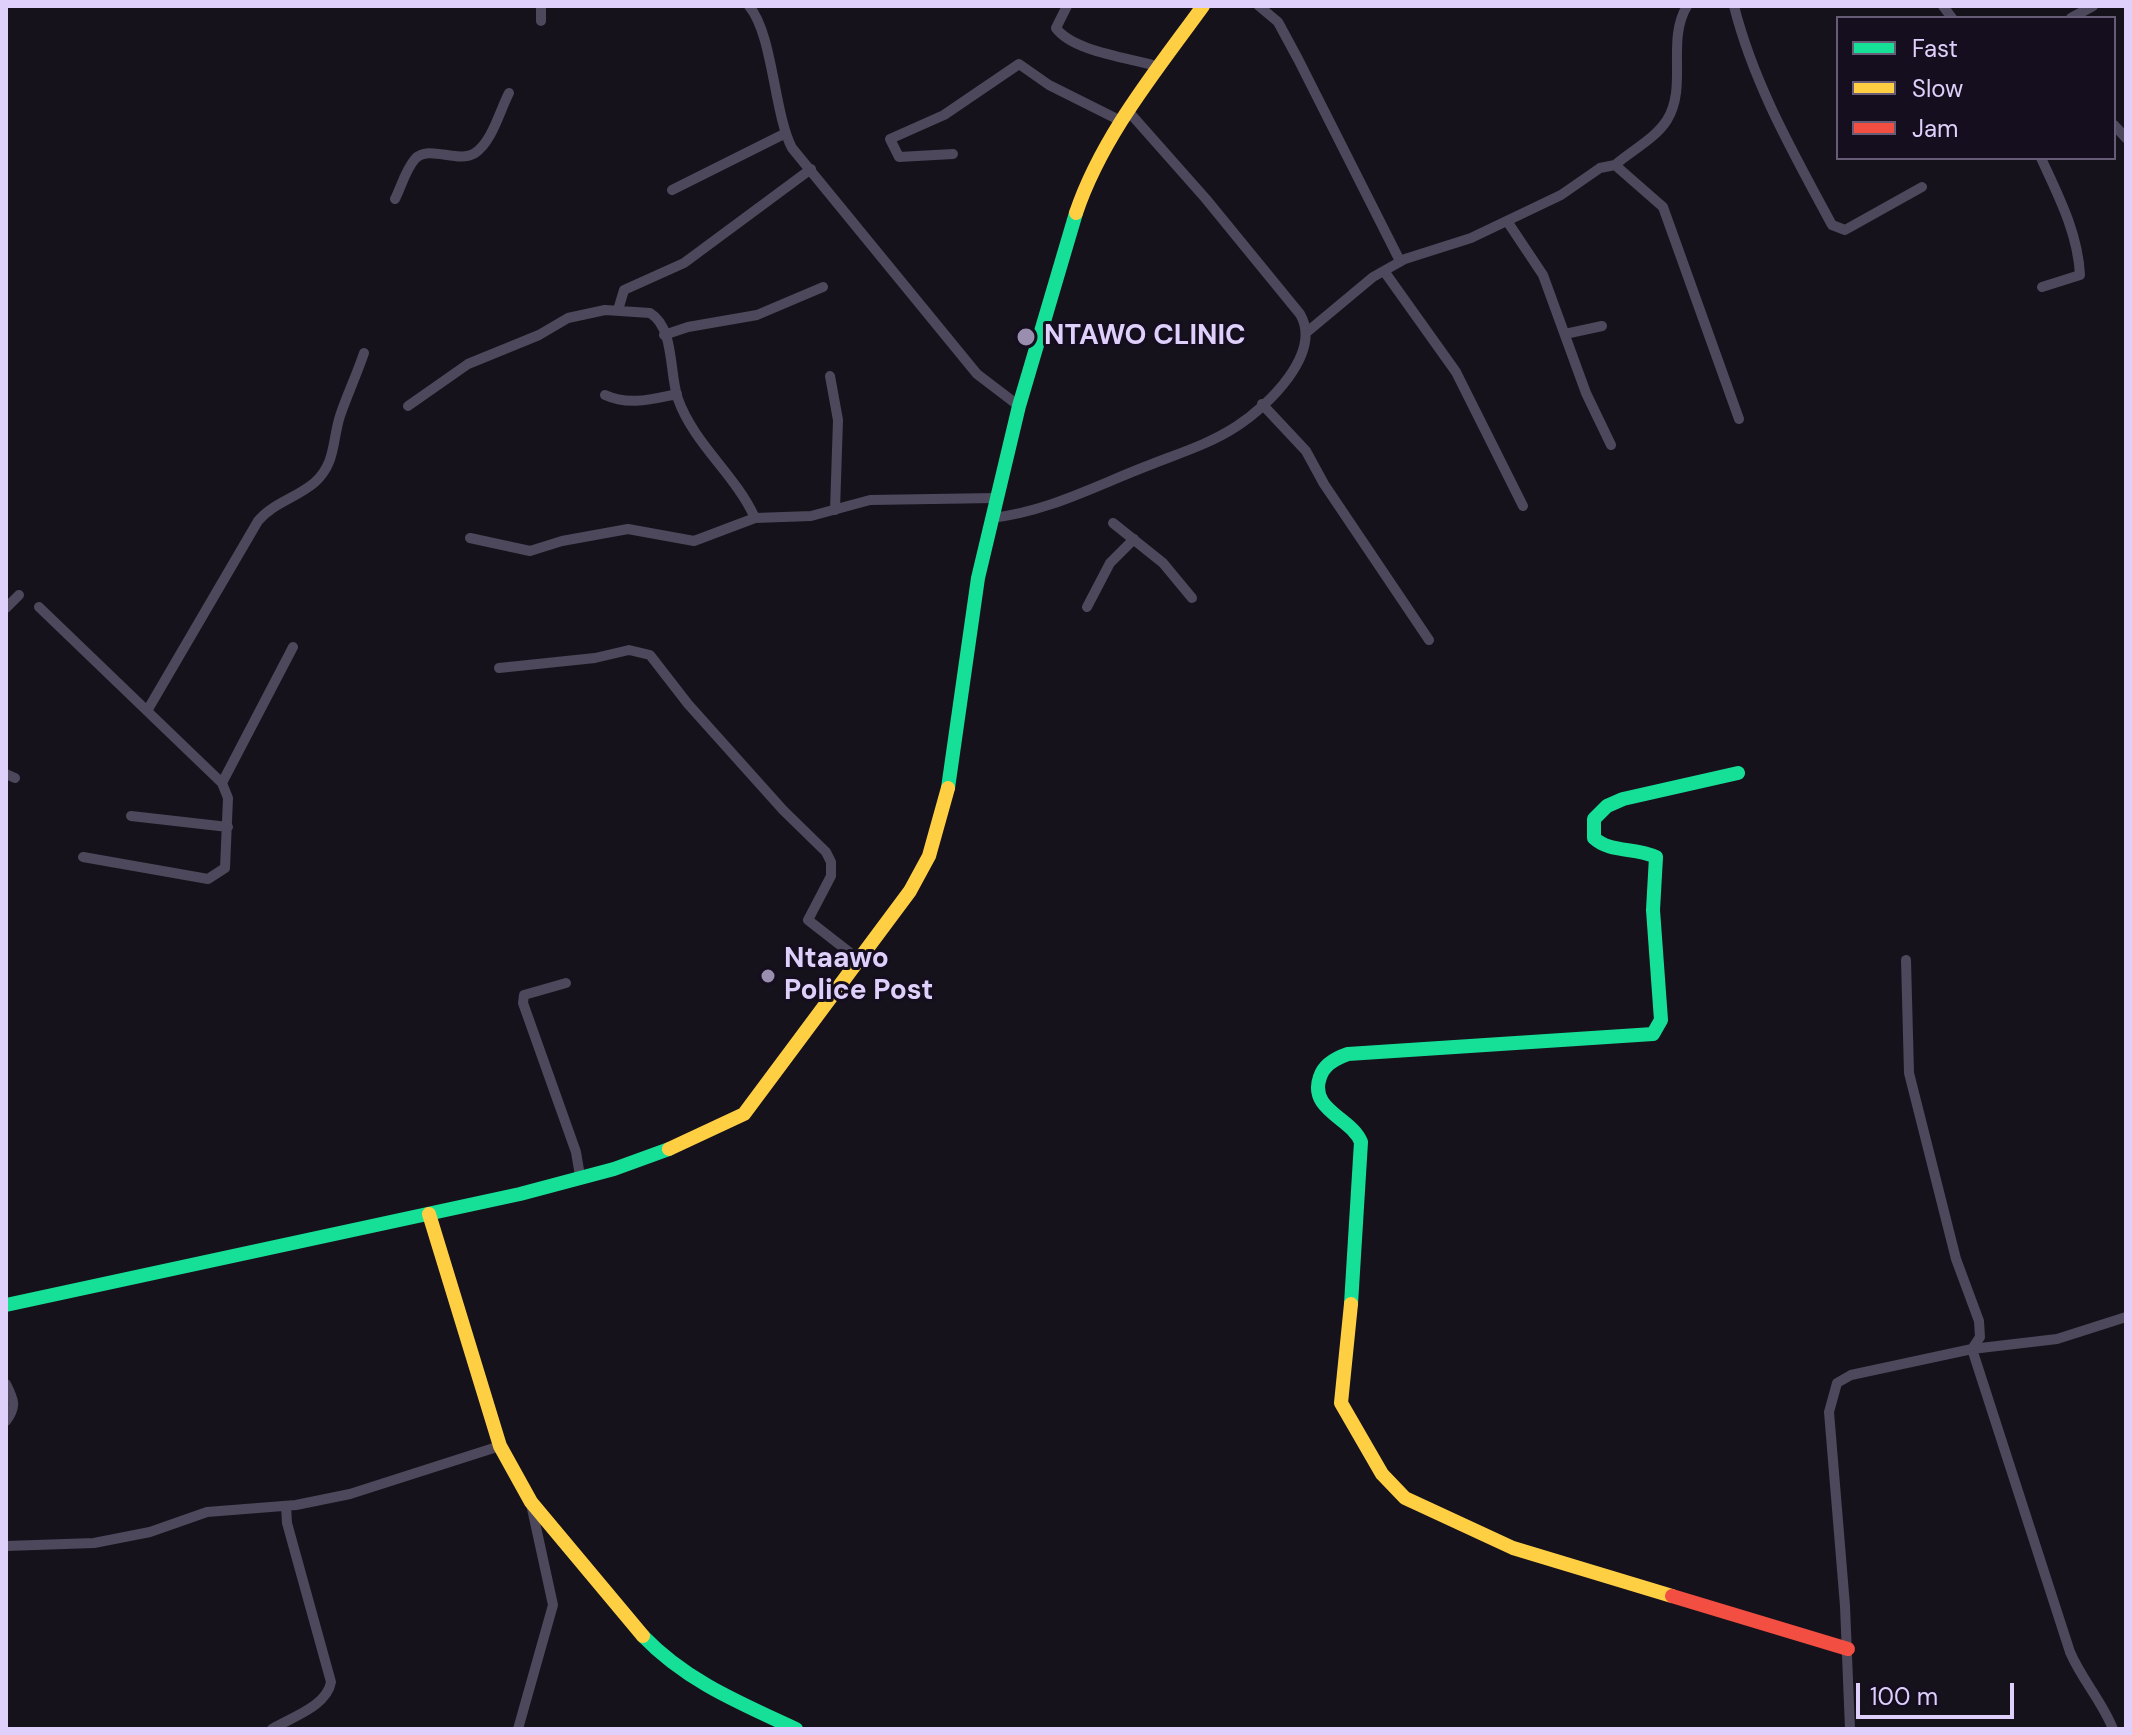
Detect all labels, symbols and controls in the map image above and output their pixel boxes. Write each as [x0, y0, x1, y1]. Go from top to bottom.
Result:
legend [1836, 16, 2116, 160]
text: Fast [1912, 33, 1958, 64]
text: Slow [1912, 73, 1963, 104]
text: Jam [1912, 113, 1958, 144]
place label: NTAWO CLINIC [1044, 320, 1246, 354]
marker: NTAWO CLINIC [1015, 326, 1037, 348]
place label: Ntaawo Police Post [784, 943, 933, 1009]
marker: Ntaawo Police Post [759, 967, 777, 985]
scale bar [1860, 1667, 2018, 1717]
text: 100 m [1870, 1681, 1938, 1712]

